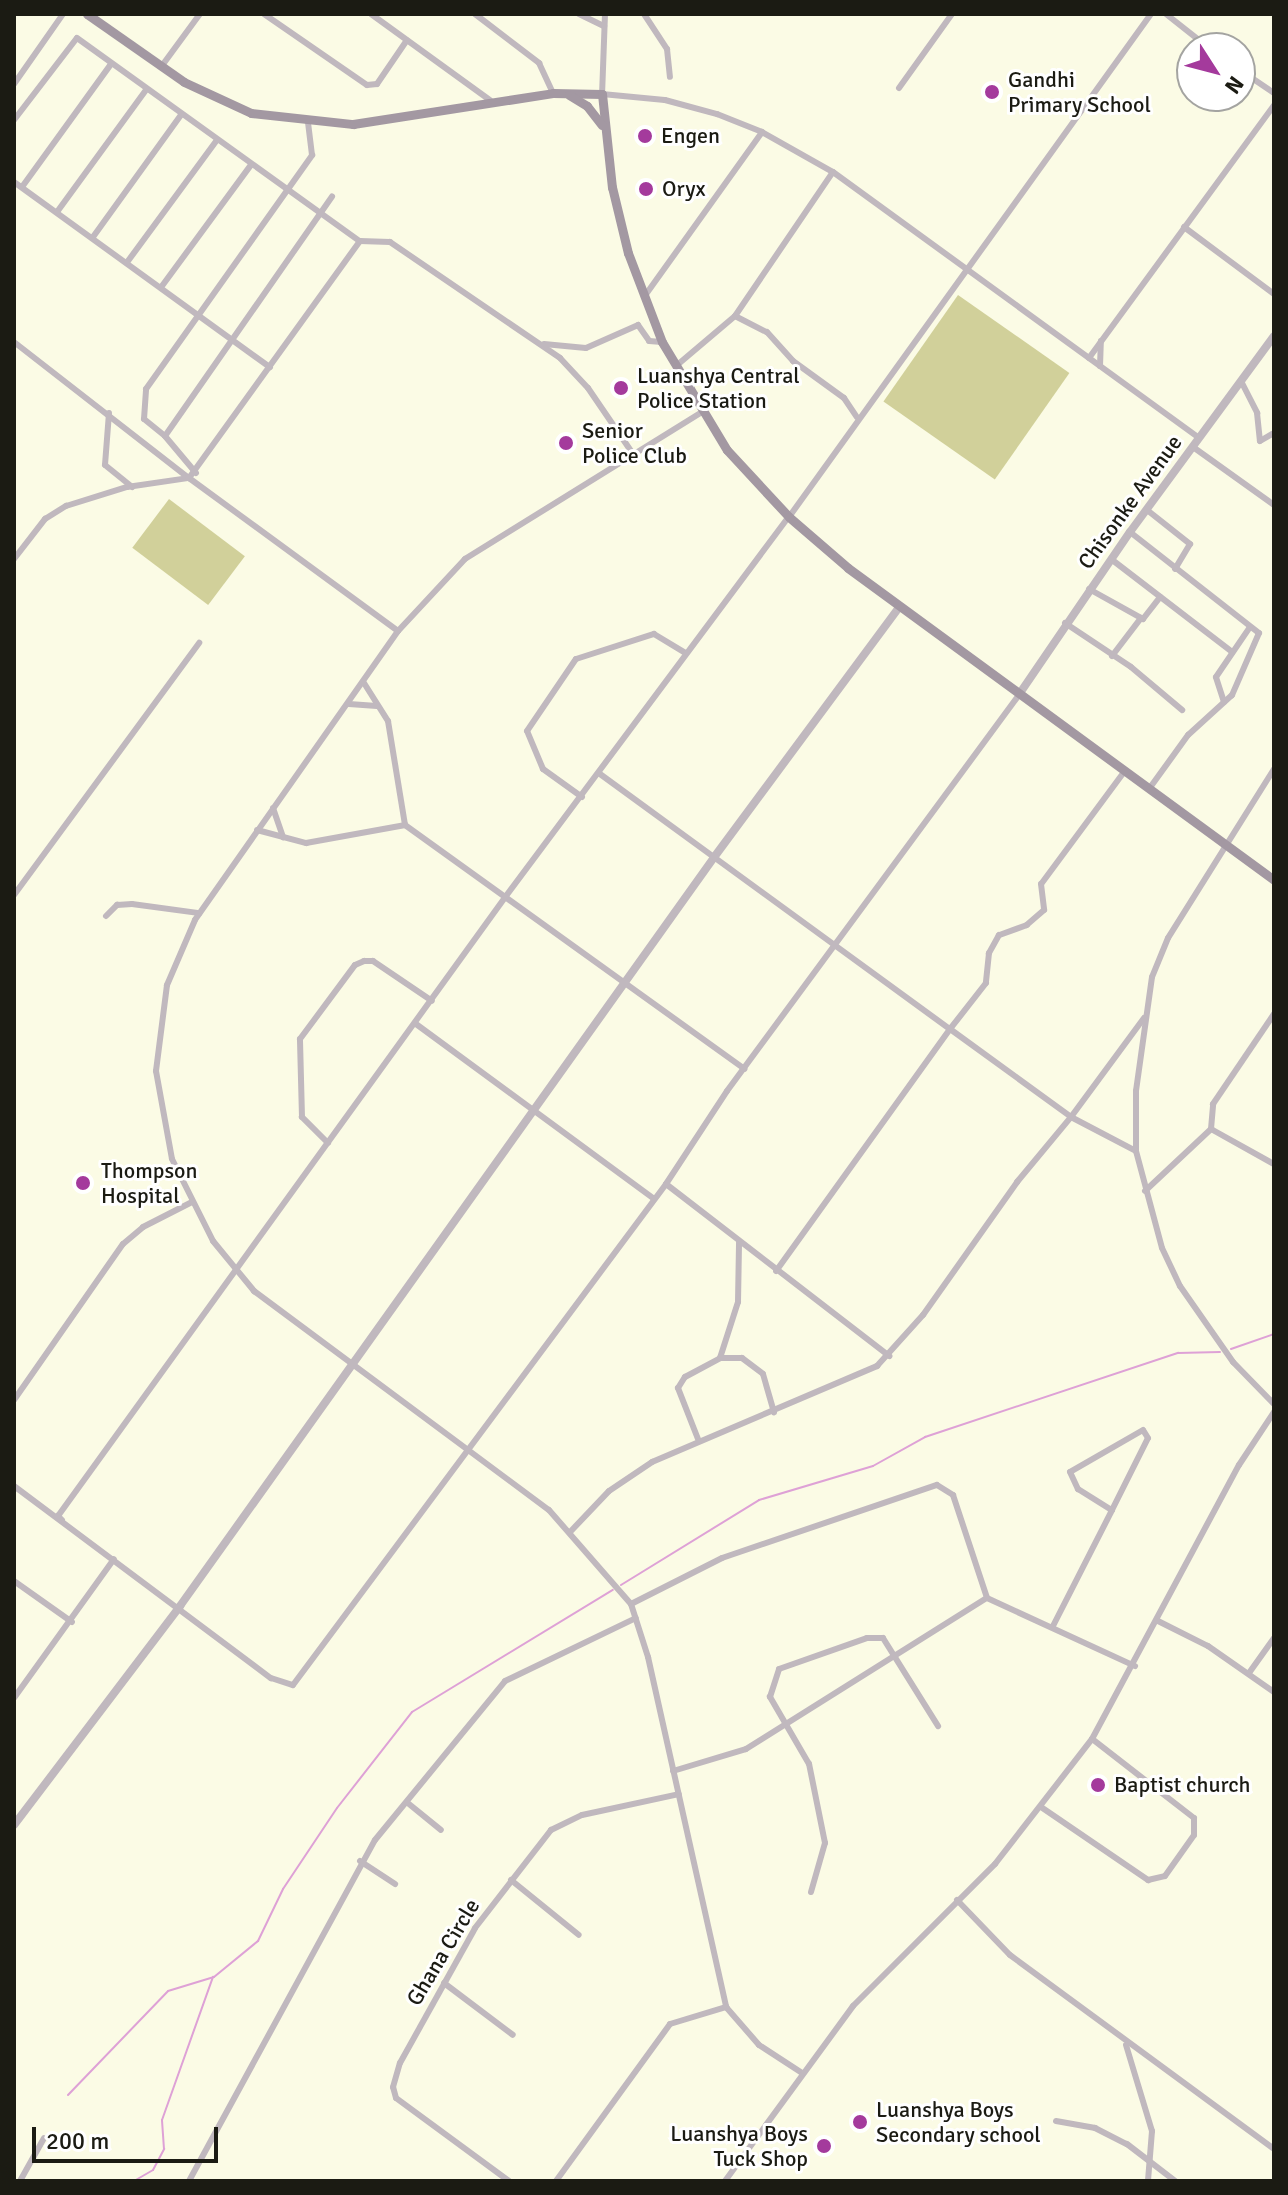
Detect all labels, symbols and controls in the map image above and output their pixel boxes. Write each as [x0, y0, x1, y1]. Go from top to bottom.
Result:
north arrow [1176, 32, 1256, 112]
place label: Gandhi Primary School [1008, 66, 1151, 118]
text: N [1219, 71, 1250, 99]
marker: Gandhi Primary School [983, 83, 1001, 101]
place label: Engen [661, 123, 720, 149]
marker: Engen [636, 127, 654, 145]
place label: Oryx [662, 176, 706, 202]
marker: Oryx [637, 180, 655, 198]
place label: Luanshya Central Police Station [637, 362, 800, 414]
marker: Luanshya Central Police Station [612, 379, 630, 397]
place label: Senior Police Club [582, 417, 687, 468]
street label: Chisonke Avenue [1072, 430, 1188, 574]
marker: Senior Police Club [557, 434, 575, 452]
place label: Thompson Hospital [101, 1157, 198, 1208]
marker: Thompson Hospital [72, 1172, 94, 1194]
place label: Baptist church [1114, 1772, 1251, 1798]
marker: Baptist church [1089, 1776, 1107, 1794]
street label: Ghana Circle [401, 1894, 485, 2010]
place label: Luanshya Boys Secondary school [876, 2096, 1041, 2148]
scale bar [36, 2111, 222, 2161]
marker: Luanshya Boys Secondary school [851, 2113, 869, 2131]
place label: Luanshya Boys Tuck Shop [670, 2120, 808, 2172]
text: 200 m [46, 2126, 109, 2156]
marker: Luanshya Boys Tuck Shop [815, 2137, 833, 2155]

